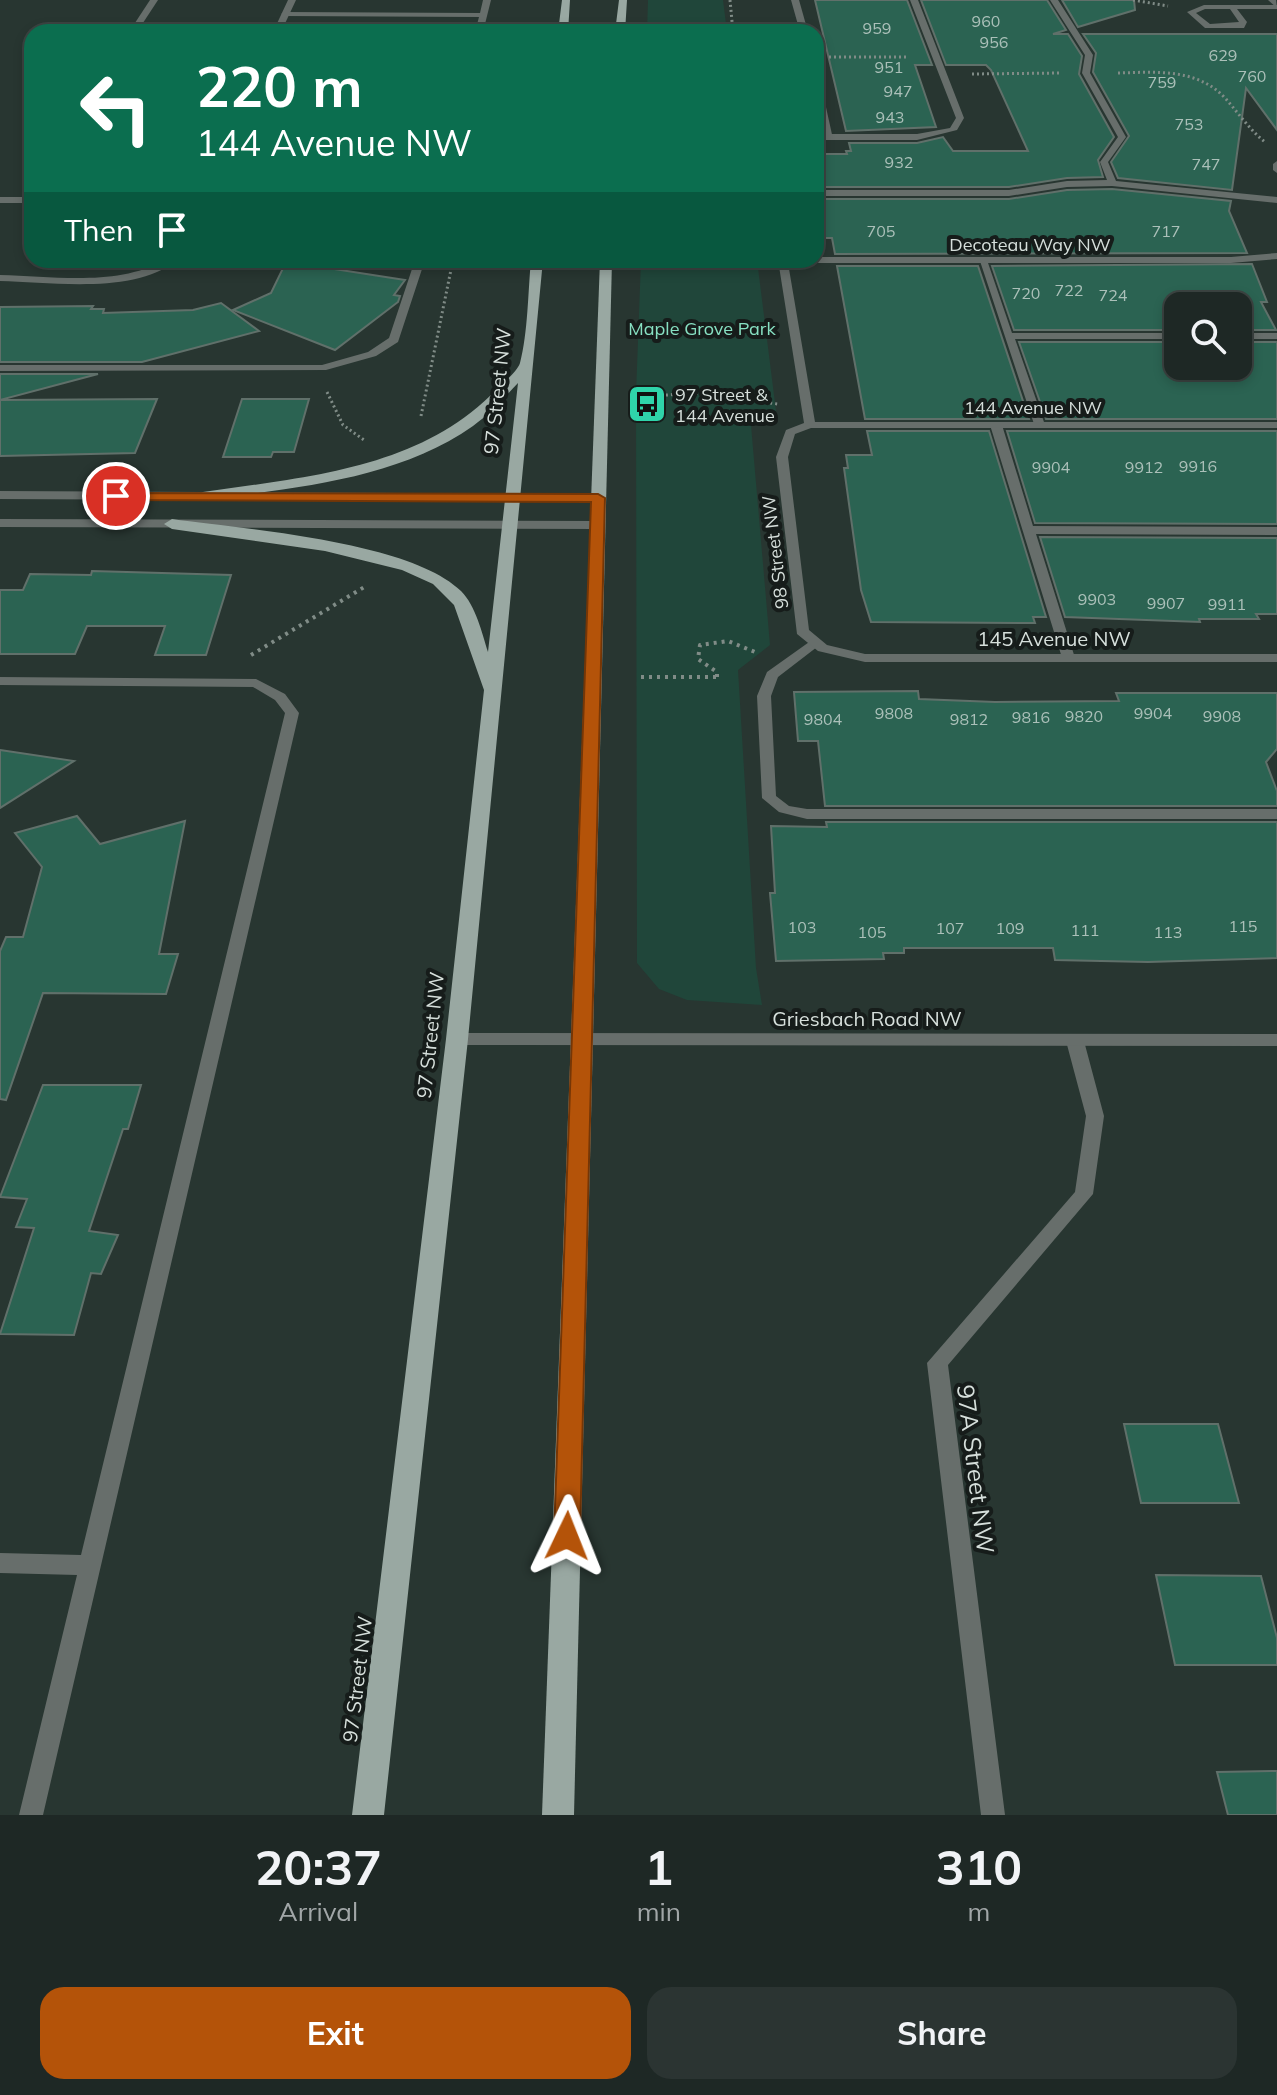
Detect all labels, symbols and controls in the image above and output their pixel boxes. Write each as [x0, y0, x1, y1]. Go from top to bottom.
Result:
house number: 960 [972, 11, 1000, 31]
house number: 959 [863, 18, 891, 38]
house number: 956 [980, 32, 1008, 52]
house number: 629 [1209, 45, 1237, 65]
text: 220 m [196, 51, 363, 121]
icon: left [64, 56, 168, 160]
house number: 951 [875, 57, 903, 77]
house number: 760 [1238, 66, 1266, 86]
house number: 759 [1148, 72, 1176, 92]
house number: 947 [884, 81, 912, 101]
house number: 943 [876, 107, 904, 127]
house number: 753 [1175, 114, 1203, 134]
text: 144 Avenue NW [196, 120, 472, 165]
house number: 932 [885, 152, 913, 172]
house number: 747 [1192, 154, 1220, 174]
icon: arrive [150, 208, 194, 252]
text: Then [64, 211, 134, 249]
house number: 705 [867, 221, 895, 241]
house number: 717 [1152, 221, 1180, 241]
street label: Decoteau Way NW [949, 233, 1111, 256]
house number: 722 [1055, 280, 1083, 300]
house number: 720 [1012, 283, 1040, 303]
house number: 724 [1099, 285, 1128, 305]
map controls [1164, 292, 1252, 380]
button: search [1164, 292, 1252, 380]
park label: Maple Grove Park [628, 317, 776, 340]
street label: 97 Street NW [478, 327, 516, 455]
bus stop icon: 97 Street & 144 Avenue [626, 383, 668, 425]
place label: 97 Street & 144 Avenue [675, 383, 775, 427]
street label: 144 Avenue NW [964, 396, 1102, 419]
house number: 9916 [1179, 456, 1217, 476]
house number: 9904 [1032, 457, 1071, 477]
house number: 9912 [1125, 457, 1163, 477]
pin [82, 462, 150, 530]
icon: arrive [94, 474, 138, 518]
street label: 98 Street NW [757, 494, 793, 610]
house number: 9903 [1078, 589, 1116, 609]
house number: 9907 [1147, 593, 1185, 613]
house number: 9911 [1208, 594, 1246, 614]
street label: 145 Avenue NW [977, 626, 1131, 651]
house number: 9808 [875, 703, 913, 723]
house number: 9904 [1134, 703, 1173, 723]
house number: 9820 [1065, 706, 1103, 726]
house number: 9908 [1203, 706, 1241, 726]
house number: 9816 [1012, 707, 1050, 727]
house number: 9804 [804, 709, 843, 729]
house number: 9812 [950, 709, 988, 729]
house number: 115 [1229, 916, 1257, 936]
house number: 103 [788, 917, 816, 937]
house number: 107 [936, 918, 964, 938]
house number: 109 [996, 918, 1024, 938]
house number: 111 [1071, 920, 1099, 940]
house number: 105 [858, 922, 886, 942]
house number: 113 [1154, 922, 1182, 942]
street label: 97 Street NW [411, 971, 449, 1099]
street label: Griesbach Road NW [772, 1006, 962, 1031]
street label: 97A Street NW [951, 1383, 1001, 1555]
position arrow [525, 1494, 609, 1578]
street label: 97 Street NW [337, 1614, 377, 1744]
text: 20:37 [255, 1837, 382, 1897]
text: 1 [644, 1837, 673, 1897]
text: 310 [936, 1837, 1022, 1897]
text: Arrival [279, 1895, 358, 1928]
text: min [637, 1895, 681, 1928]
text: m [968, 1895, 990, 1928]
button: Exit [40, 1987, 631, 2079]
button: Share [647, 1987, 1237, 2079]

